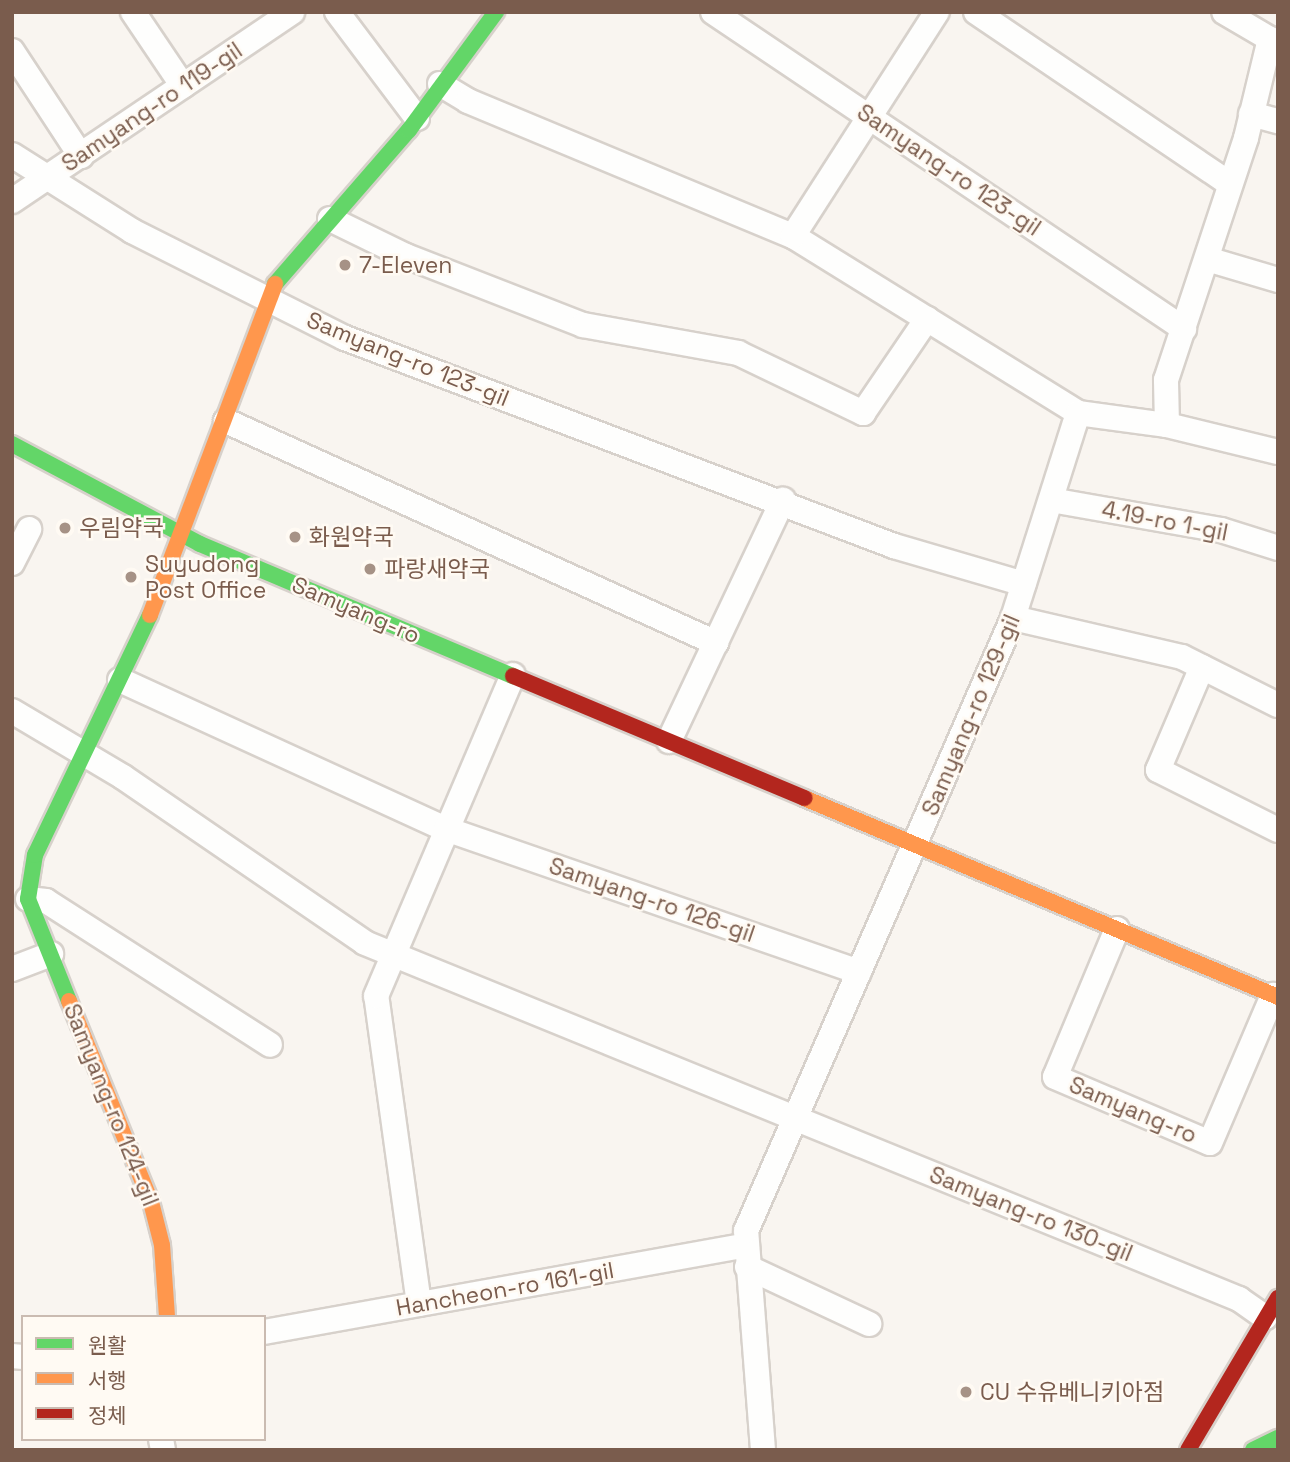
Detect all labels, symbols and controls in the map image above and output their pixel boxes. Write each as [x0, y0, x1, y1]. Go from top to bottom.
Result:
street label: Samyang-ro 119-gil [57, 36, 247, 178]
street label: Samyang-ro 123-gil [852, 98, 1046, 242]
place label: 7-Eleven [359, 251, 452, 279]
marker: 7-Eleven [337, 257, 353, 273]
street label: Samyang-ro 123-gil [303, 306, 513, 412]
street label: 4.19-ro 1-gil [1100, 495, 1230, 547]
place label: 우림약국 [79, 514, 164, 542]
marker: 우림약국 [57, 520, 73, 536]
place label: 화원약국 [309, 523, 394, 551]
marker: 화원약국 [287, 529, 303, 545]
place label: Suyudong Post Office [145, 550, 266, 604]
place label: 파랑새약국 [384, 555, 490, 583]
marker: 파랑새약국 [362, 561, 378, 577]
marker: Suyudong Post Office [123, 569, 139, 585]
street label: Samyang-ro [288, 571, 424, 649]
street label: Samyang-ro 129-gil [916, 610, 1026, 820]
street label: Samyang-ro 126-gil [545, 852, 759, 948]
street label: Samyang-ro 124-gil [58, 1000, 164, 1210]
street label: Samyang-ro [1065, 1071, 1201, 1149]
street label: Samyang-ro 130-gil [925, 1161, 1137, 1267]
street label: Hancheon-ro 161-gil [394, 1256, 616, 1322]
legend [21, 1315, 266, 1441]
text: 원활 [88, 1332, 127, 1359]
text: 서행 [88, 1367, 127, 1394]
place label: CU 수유베니키아점 [980, 1378, 1164, 1406]
marker: CU 수유베니키아점 [958, 1384, 974, 1400]
text: 정체 [88, 1402, 127, 1429]

